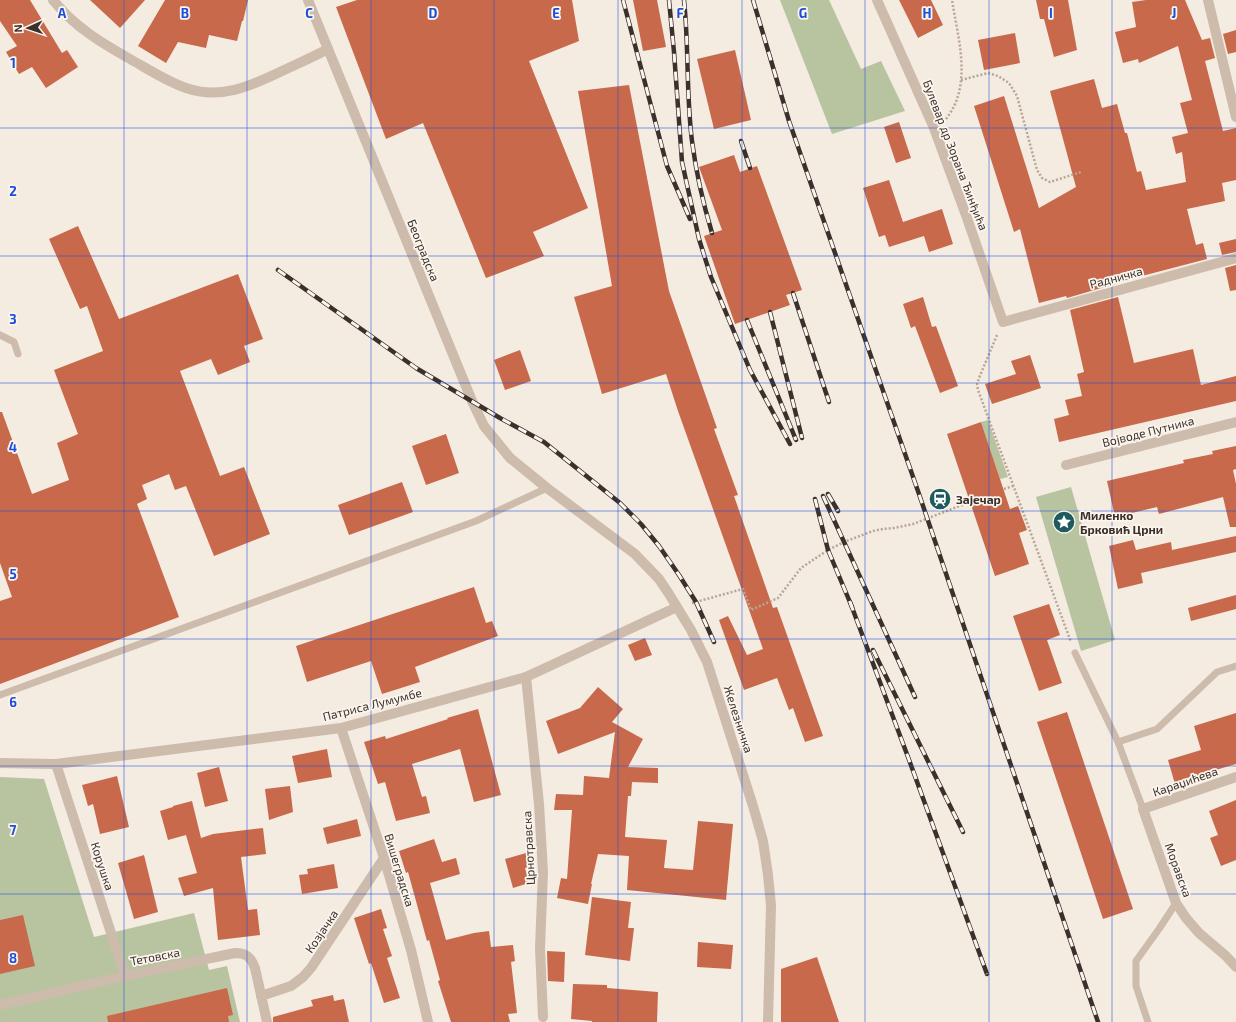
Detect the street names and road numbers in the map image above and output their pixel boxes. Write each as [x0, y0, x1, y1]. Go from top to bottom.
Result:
street label: Булевар др Зорана Ђинђића [920, 78, 991, 233]
street label: Београдска [405, 217, 443, 283]
street label: Радничка [1088, 263, 1144, 291]
street label: Војводе Путника [1101, 413, 1196, 450]
street label: Железничка [722, 684, 756, 754]
street label: Патриса Лумумбе [321, 685, 423, 724]
street label: Караџићева [1150, 763, 1220, 799]
street label: Црнотравска [519, 811, 537, 885]
street label: Вишеградска [382, 832, 418, 908]
street label: Корушка [88, 840, 117, 892]
street label: Моравска [1163, 841, 1195, 899]
street label: Козјачка [302, 907, 341, 956]
street label: Тетовска [129, 944, 181, 968]

